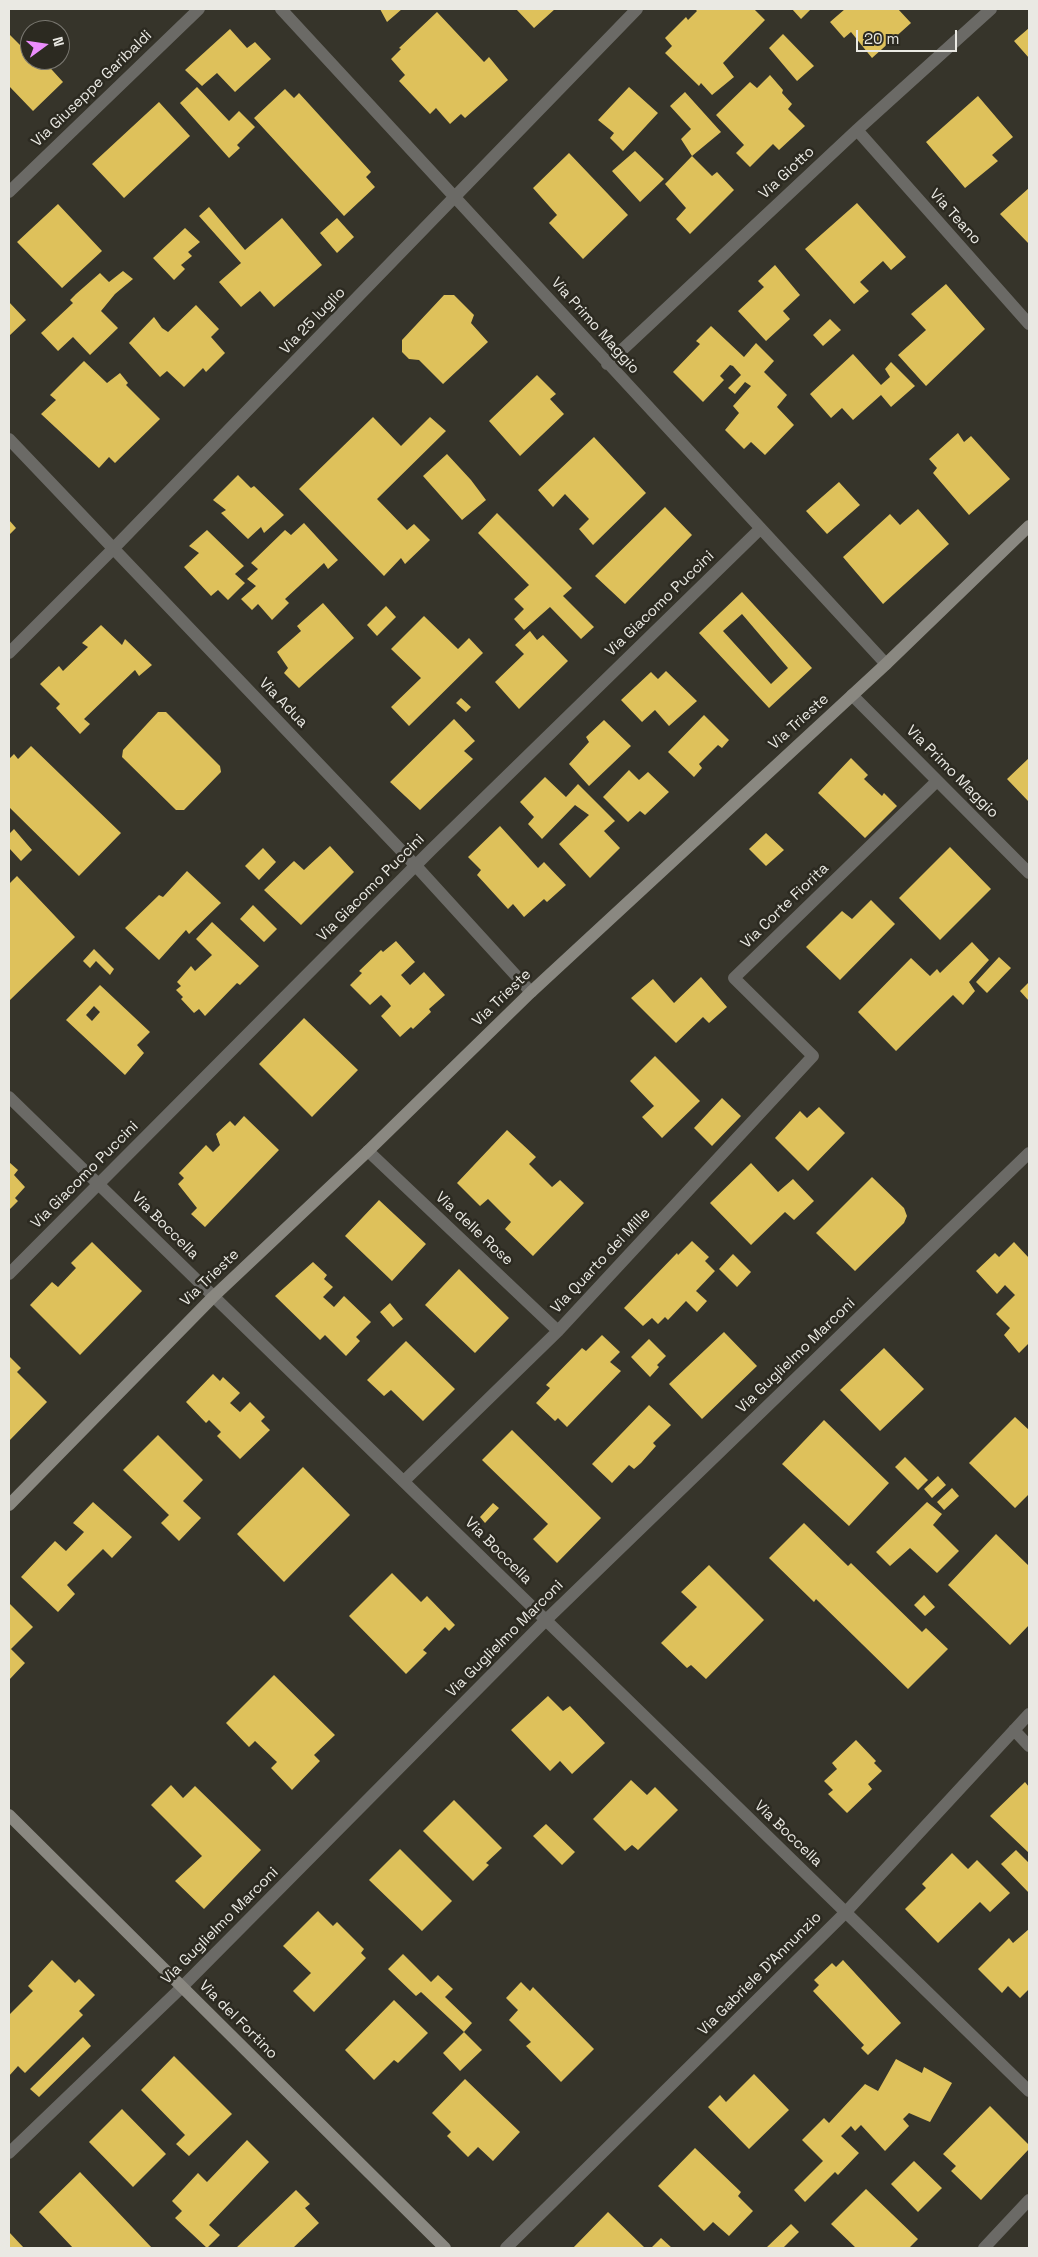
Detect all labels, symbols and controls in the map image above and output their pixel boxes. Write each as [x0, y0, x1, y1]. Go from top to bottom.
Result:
north arrow [20, 20, 70, 70]
scale bar [858, 20, 959, 52]
street label: Via Giuseppe Garibaldi [28, 27, 156, 151]
text: 20 m [864, 29, 899, 48]
text: N [49, 35, 68, 48]
street label: Via Giotto [756, 143, 818, 203]
street label: Via Teano [925, 185, 985, 249]
street label: Via Primo Maggio [547, 274, 643, 378]
street label: Via 25 luglio [277, 284, 349, 358]
street label: Via Giacomo Puccini [602, 547, 718, 661]
street label: Via Adua [255, 674, 311, 732]
street label: Via Trieste [765, 690, 833, 754]
street label: Via Primo Maggio [902, 722, 1002, 822]
street label: Via Giacomo Puccini [314, 831, 428, 945]
street label: Via Corte Fiorita [737, 860, 833, 952]
street label: Via Trieste [469, 966, 535, 1030]
street label: Via Giacomo Puccini [28, 1118, 142, 1232]
street label: Via delle Rose [431, 1188, 517, 1270]
street label: Via Boccella [128, 1189, 202, 1263]
street label: Via Quarto dei Mille [547, 1205, 655, 1317]
street label: Via Trieste [177, 1246, 243, 1310]
street label: Via Guglielmo Marconi [733, 1295, 859, 1417]
street label: Via Boccella [461, 1514, 535, 1588]
street label: Via Guglielmo Marconi [443, 1577, 567, 1701]
street label: Via Boccella [750, 1797, 826, 1871]
street label: Via Guglielmo Marconi [158, 1864, 282, 1988]
street label: Via Gabriele D'Annunzio [694, 1908, 826, 2040]
street label: Via del Fortino [195, 1977, 281, 2063]

